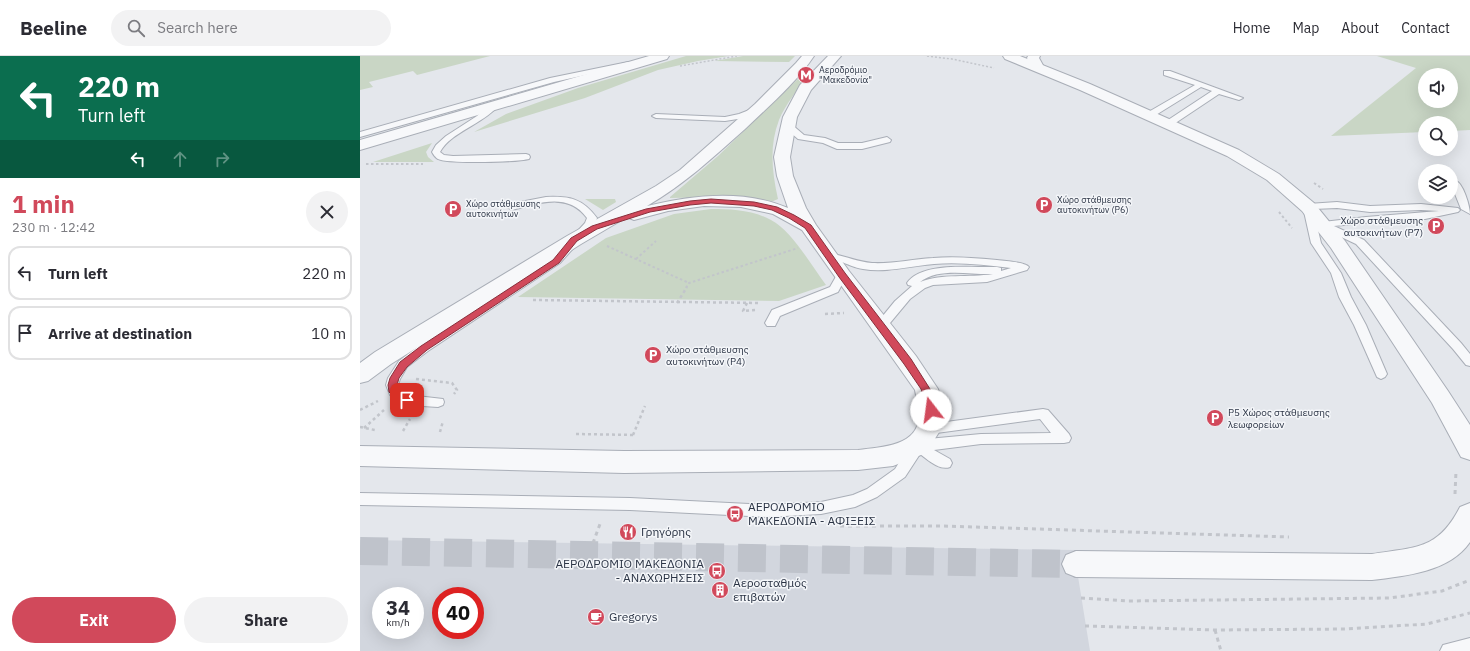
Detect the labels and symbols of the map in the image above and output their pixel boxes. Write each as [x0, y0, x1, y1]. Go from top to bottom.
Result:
place label: Αεροδρόμιο "Μακεδονία" [819, 64, 872, 85]
metro station icon: Αεροδρόμιο "Μακεδονία" [796, 65, 816, 85]
place label: Χώρο στάθμευσης αυτοκινήτων (P6) [1057, 194, 1132, 215]
parking icon: Χώρο στάθμευσης αυτοκινήτων (P6) [1034, 195, 1054, 215]
place label: Χώρο στάθμευσης αυτοκινήτων [466, 198, 541, 219]
parking icon: Χώρο στάθμευσης αυτοκινήτων [443, 199, 463, 219]
place label: Χώρο στάθμευσης αυτοκινήτων (P7) [1341, 214, 1423, 239]
parking icon: Χώρο στάθμευσης αυτοκινήτων (P7) [1426, 216, 1446, 236]
place label: Χώρο στάθμευσης αυτοκινήτων (P4) [666, 343, 749, 368]
parking icon: Χώρο στάθμευσης αυτοκινήτων (P4) [643, 345, 663, 365]
pin [390, 383, 424, 417]
position arrow [910, 389, 952, 431]
place label: P5 Χώρος στάθμευσης λεωφορείων [1228, 406, 1330, 431]
parking icon: P5 Χώρος στάθμευσης λεωφορείων [1205, 408, 1225, 428]
place label: ΑΕΡΟΔΡΟΜΙΟ ΜΑΚΕΔΟΝΙΑ - ΑΦΙΞΕΙΣ [748, 499, 876, 528]
bus stop icon: ΑΕΡΟΔΡΟΜΙΟ ΜΑΚΕΔΟΝΙΑ - ΑΦΙΞΕΙΣ [725, 504, 745, 524]
restaurant icon: Γρηγόρης [618, 522, 638, 542]
place label: Γρηγόρης [641, 524, 691, 539]
place label: ΑΕΡΟΔΡΟΜΙΟ ΜΑΚΕΔΟΝΙΑ - ΑΝΑΧΩΡΗΣΕΙΣ [555, 556, 704, 585]
bus stop icon: ΑΕΡΟΔΡΟΜΙΟ ΜΑΚΕΔΟΝΙΑ - ΑΝΑΧΩΡΗΣΕΙΣ [707, 561, 727, 581]
place label: Αεροσταθμός επιβατών [733, 575, 807, 604]
building icon: Αεροσταθμός επιβατών [710, 580, 730, 600]
speed limit sign: 40 [432, 587, 484, 639]
cafe icon: Gregorys [586, 607, 606, 627]
place label: Gregorys [609, 609, 658, 624]

